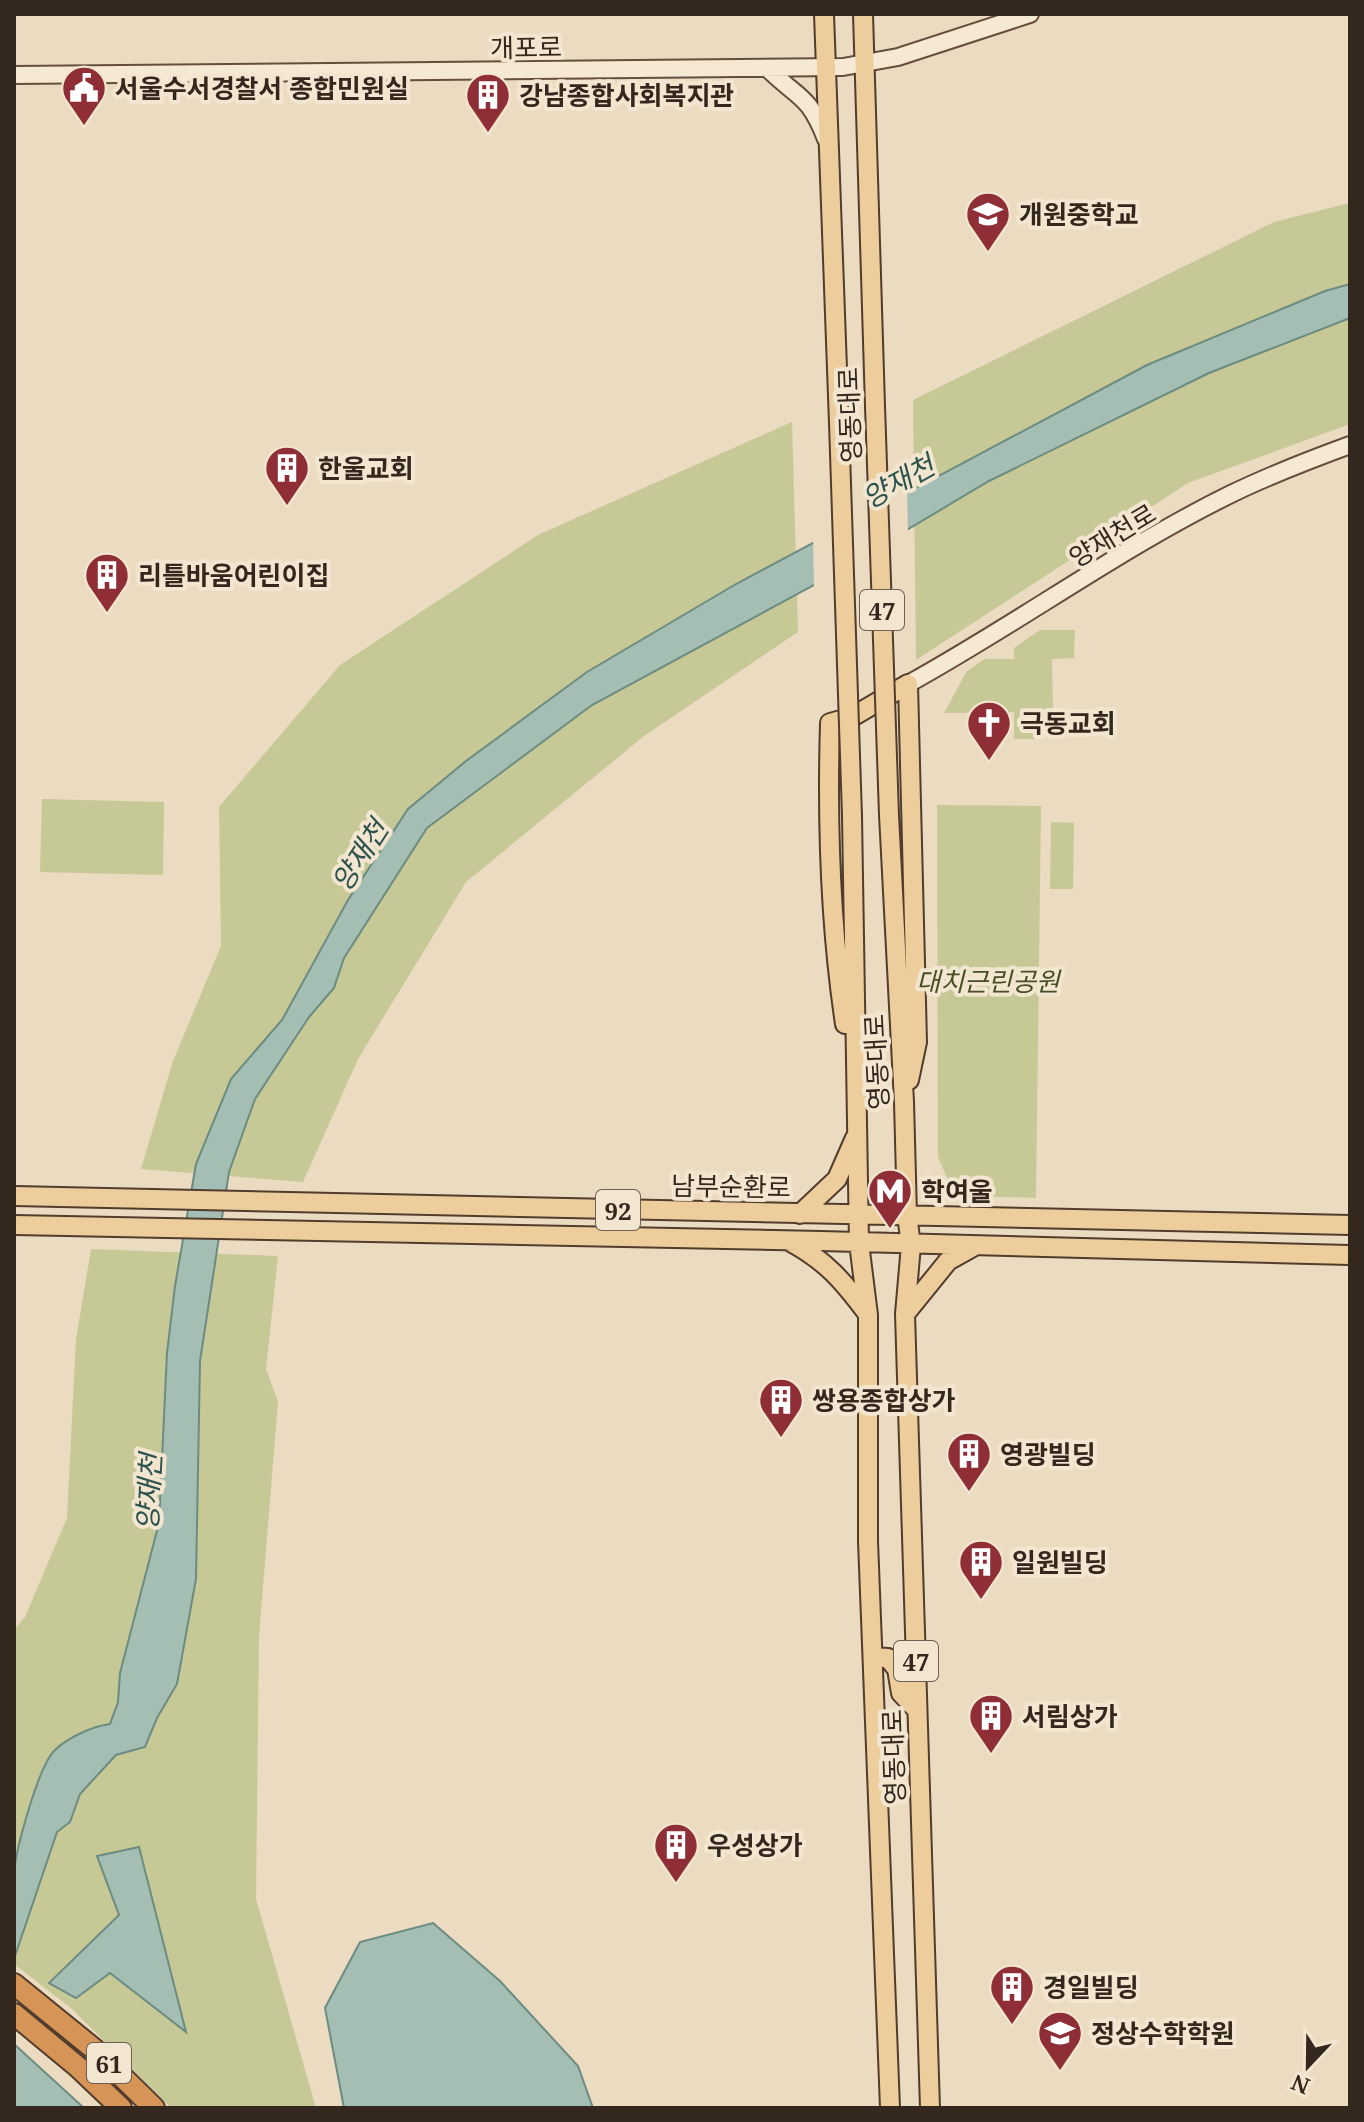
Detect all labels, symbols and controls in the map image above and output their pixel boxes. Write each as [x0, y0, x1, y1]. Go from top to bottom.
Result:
street label: 개포로 [490, 28, 562, 66]
public building icon: 서울수서경찰서 종합민원실 [60, 64, 108, 127]
place label: 서울수서경찰서 종합민원실 [115, 70, 409, 106]
building icon: 강남종합사회복지관 [464, 71, 512, 134]
place label: 강남종합사회복지관 [519, 77, 734, 113]
school or university icon: 개원중학교 [964, 190, 1012, 253]
place label: 개원중학교 [1019, 196, 1139, 232]
street label: 영동대로 [829, 367, 869, 463]
building icon: 한울교회 [263, 444, 311, 507]
water label: 양재천 [855, 444, 944, 516]
place label: 한울교회 [318, 450, 414, 486]
street label: 양재천로 [1062, 495, 1162, 575]
building icon: 리틀바움어린이집 [83, 551, 131, 614]
place label: 리틀바움어린이집 [138, 557, 329, 593]
road number: 47 [860, 590, 904, 630]
church icon: 극동교회 [965, 699, 1013, 762]
place label: 극동교회 [1020, 705, 1116, 741]
water label: 양재천 [322, 810, 398, 898]
park label: 대치근린공원 [916, 963, 1062, 999]
street label: 영동대로 [856, 1013, 896, 1111]
street label: 남부순환로 [671, 1167, 791, 1205]
metro station icon: 학여울 [866, 1167, 914, 1230]
place label: 학여울 [921, 1173, 993, 1209]
road number: 92 [596, 1190, 640, 1230]
building icon: 쌍용종합상가 [757, 1376, 805, 1439]
place label: 쌍용종합상가 [812, 1382, 956, 1418]
building icon: 영광빌딩 [945, 1430, 993, 1493]
place label: 영광빌딩 [1000, 1436, 1096, 1472]
water label: 양재천 [127, 1449, 169, 1532]
building icon: 일원빌딩 [957, 1538, 1005, 1601]
place label: 일원빌딩 [1012, 1544, 1108, 1580]
road number: 47 [894, 1641, 938, 1681]
building icon: 서림상가 [967, 1692, 1015, 1755]
place label: 서림상가 [1022, 1698, 1118, 1734]
street label: 영동대로 [873, 1709, 913, 1805]
building icon: 우성상가 [652, 1821, 700, 1884]
place label: 우성상가 [707, 1827, 803, 1863]
building icon: 경일빌딩 [988, 1963, 1036, 2026]
place label: 경일빌딩 [1043, 1969, 1139, 2005]
school or university icon: 정상수학학원 [1036, 2009, 1084, 2072]
place label: 정상수학학원 [1091, 2015, 1235, 2051]
north arrow [1268, 2026, 1348, 2106]
road number: 61 [87, 2043, 131, 2083]
text: N [1286, 2068, 1314, 2103]

